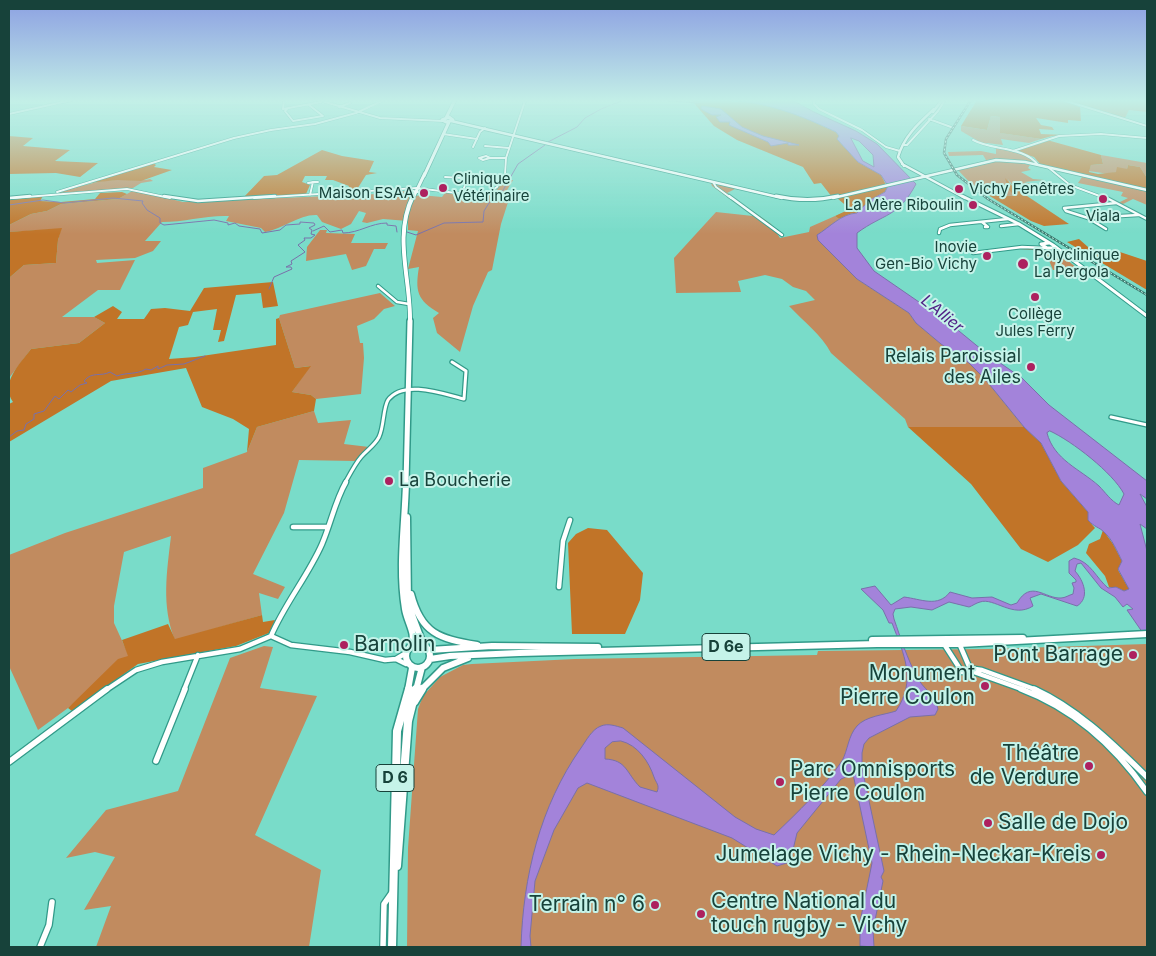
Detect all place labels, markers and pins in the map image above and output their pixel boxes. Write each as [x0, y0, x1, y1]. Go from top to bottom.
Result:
place label: Clinique Vétérinaire [453, 170, 529, 205]
place label: Vichy Fenêtres [969, 180, 1074, 198]
marker: Clinique Vétérinaire [437, 182, 449, 194]
marker: Vichy Fenêtres [953, 183, 965, 195]
place label: Maison ESAA [319, 184, 414, 202]
marker: Maison ESAA [418, 187, 430, 199]
marker: Viala [1097, 193, 1109, 205]
place label: La Mère Riboulin [845, 196, 963, 214]
marker: La Mère Riboulin [967, 199, 979, 211]
place label: Viala [1086, 207, 1120, 225]
place label: Inovie Gen-Bio Vichy [875, 238, 977, 273]
place label: Polyclinique La Pergola [1034, 246, 1119, 281]
marker: Inovie Gen-Bio Vichy [981, 250, 993, 262]
marker: Polyclinique La Pergola [1016, 257, 1030, 271]
marker: Collège Jules Ferry [1029, 291, 1041, 303]
place label: Collège Jules Ferry [995, 305, 1075, 340]
place label: Relais Paroissial des Ailes [885, 346, 1021, 388]
marker: Relais Paroissial des Ailes [1025, 361, 1037, 373]
place label: La Boucherie [399, 470, 511, 492]
marker: La Boucherie [383, 475, 395, 487]
place label: Barnolin [354, 632, 435, 658]
marker: Barnolin [338, 639, 350, 651]
place label: Pont Barrage [993, 642, 1123, 668]
marker: Pont Barrage [1127, 649, 1139, 661]
place label: Monument Pierre Coulon [840, 661, 975, 711]
marker: Monument Pierre Coulon [979, 680, 991, 692]
place label: Théâtre de Verdure [970, 741, 1079, 791]
place label: Parc Omnisports Pierre Coulon [790, 757, 955, 807]
marker: Théâtre de Verdure [1083, 760, 1095, 772]
marker: Parc Omnisports Pierre Coulon [774, 776, 786, 788]
place label: Salle de Dojo [998, 810, 1128, 836]
marker: Salle de Dojo [982, 817, 994, 829]
place label: Jumelage Vichy - Rhein-Neckar-Kreis [716, 842, 1091, 868]
marker: Jumelage Vichy - Rhein-Neckar-Kreis [1095, 849, 1107, 861]
place label: Centre National du touch rugby - Vichy [711, 889, 907, 939]
place label: Terrain n° 6 [529, 892, 645, 918]
marker: Terrain n° 6 [649, 899, 661, 911]
marker: Centre National du touch rugby - Vichy [695, 908, 707, 920]

